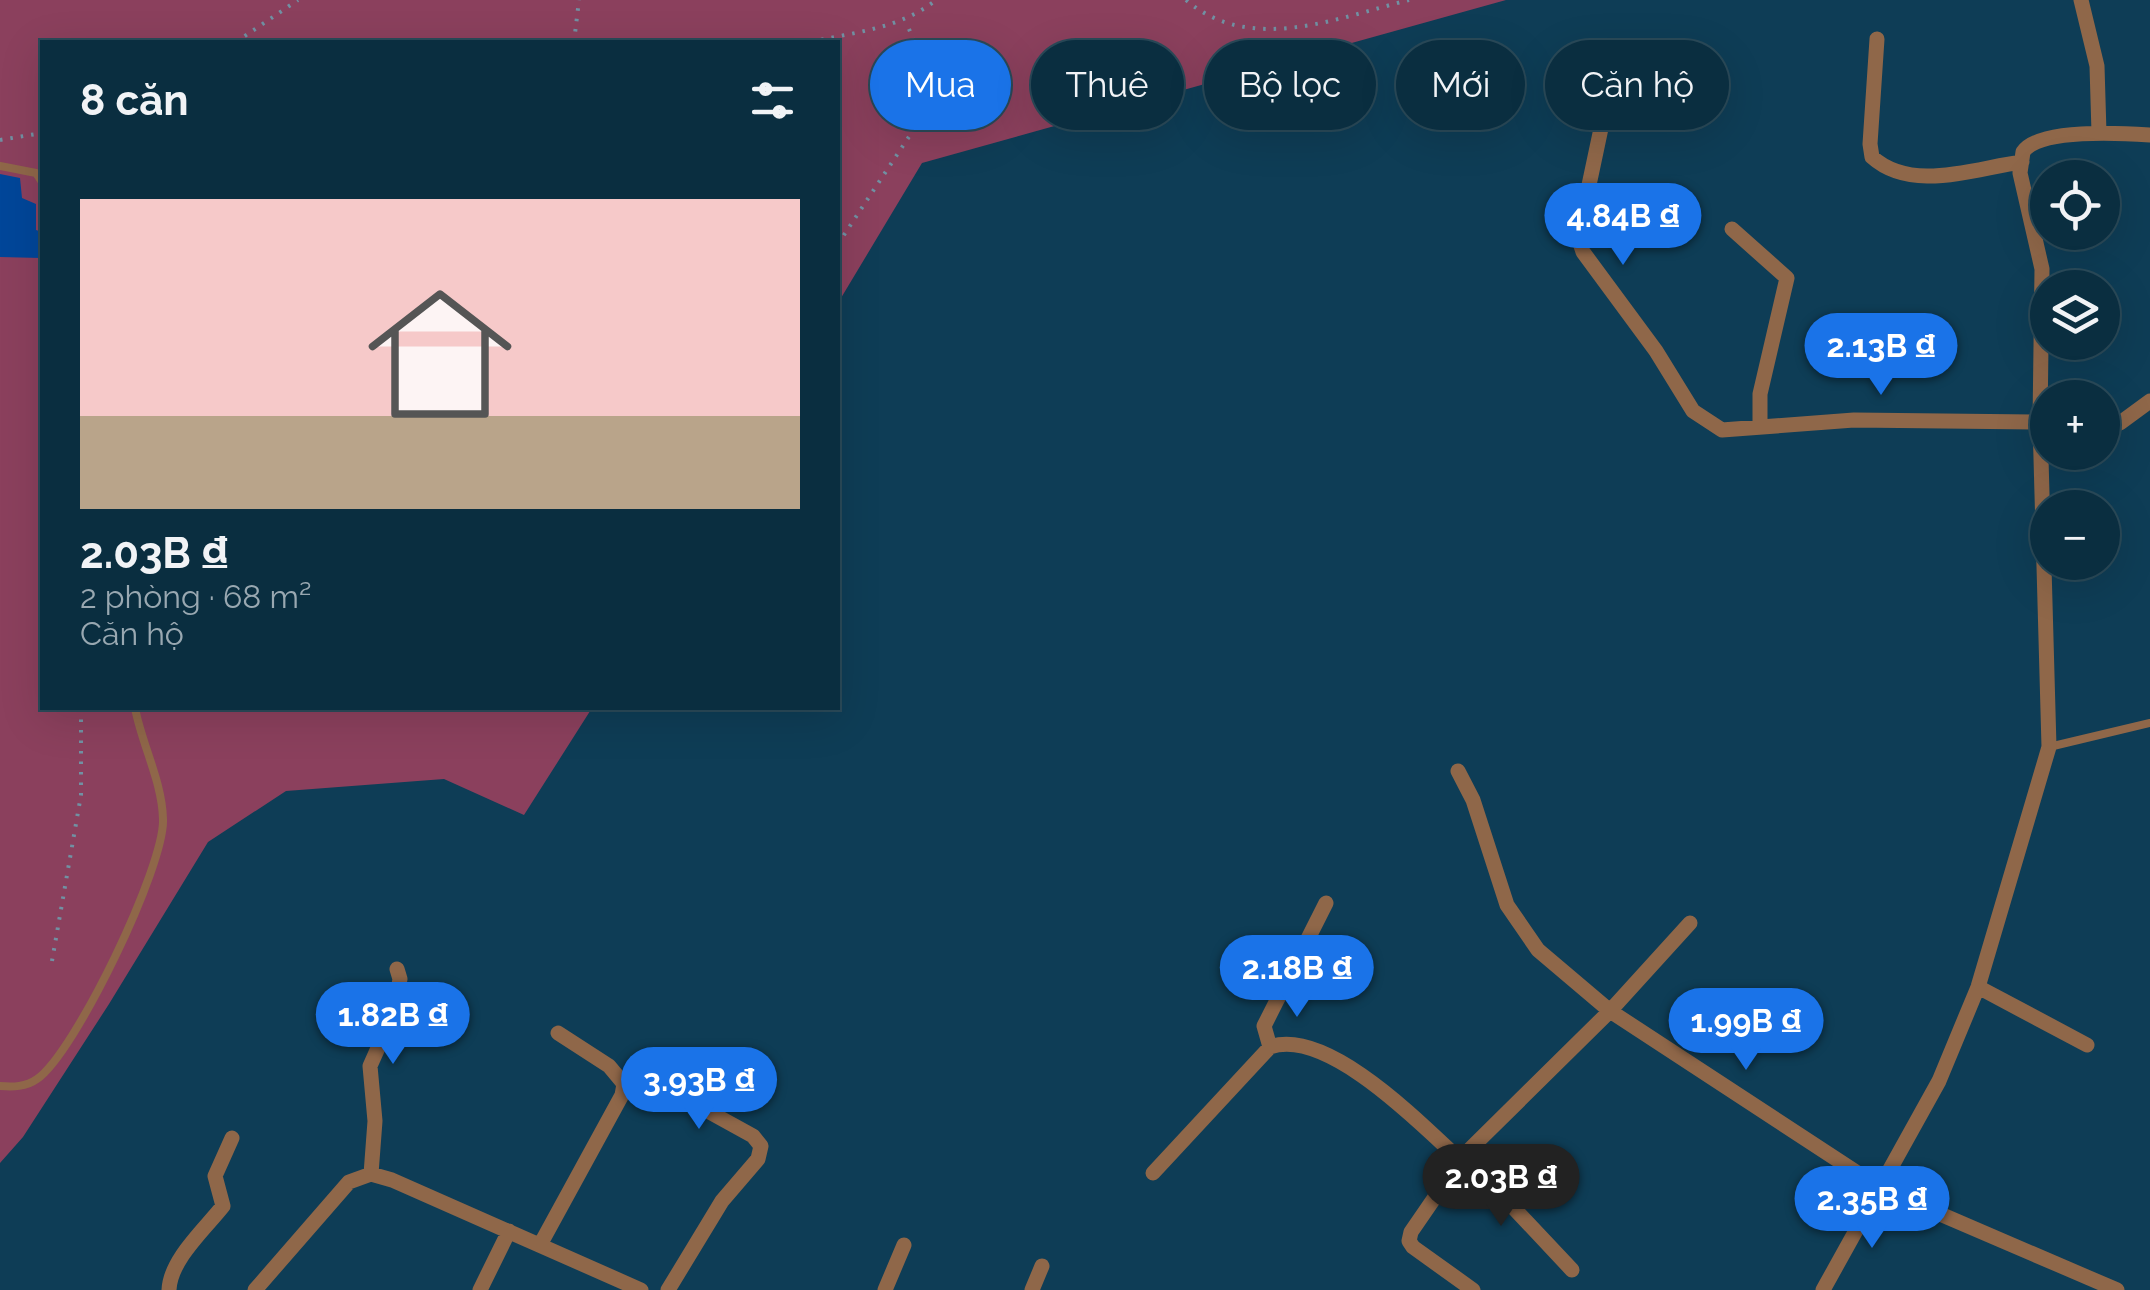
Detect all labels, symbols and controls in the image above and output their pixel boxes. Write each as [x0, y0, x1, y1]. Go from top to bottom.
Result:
chip: Mua [870, 40, 1011, 130]
chip: Thuê [1031, 40, 1184, 130]
chip: Bộ lọc [1204, 40, 1376, 130]
chip: Mới [1396, 40, 1525, 130]
chip: Căn hộ [1545, 40, 1729, 130]
icon: filters [745, 73, 800, 128]
text: 8 căn [80, 76, 189, 125]
map controls [2030, 160, 2120, 580]
button: locate [2030, 160, 2120, 250]
pin: 4.84B ₫ [1531, 183, 1715, 268]
text: 4.84B ₫ [1566, 197, 1680, 234]
icon: home [350, 264, 530, 444]
button: layers [2030, 270, 2120, 360]
pin: 2.13B ₫ [1789, 313, 1973, 398]
text: 2.13B ₫ [1827, 327, 1936, 364]
button: + [2030, 380, 2120, 470]
button: − [2030, 490, 2120, 580]
text: 2.03B ₫ [80, 529, 228, 578]
text: 2 phòng · 68 m² [80, 578, 311, 615]
text: Căn hộ [80, 615, 184, 652]
pin: 2.18B ₫ [1205, 935, 1389, 1020]
text: 2.18B ₫ [1242, 949, 1352, 986]
pin: 1.82B ₫ [301, 982, 485, 1067]
pin: 1.99B ₫ [1654, 988, 1838, 1073]
text: 1.82B ₫ [338, 996, 448, 1033]
text: 1.99B ₫ [1691, 1002, 1801, 1039]
pin: 3.93B ₫ [607, 1047, 791, 1132]
text: 3.93B ₫ [643, 1061, 755, 1098]
pin: 2.03B ₫ [1409, 1144, 1593, 1229]
text: 2.03B ₫ [1445, 1158, 1557, 1195]
pin: 2.35B ₫ [1780, 1166, 1964, 1251]
text: 2.35B ₫ [1817, 1180, 1927, 1217]

